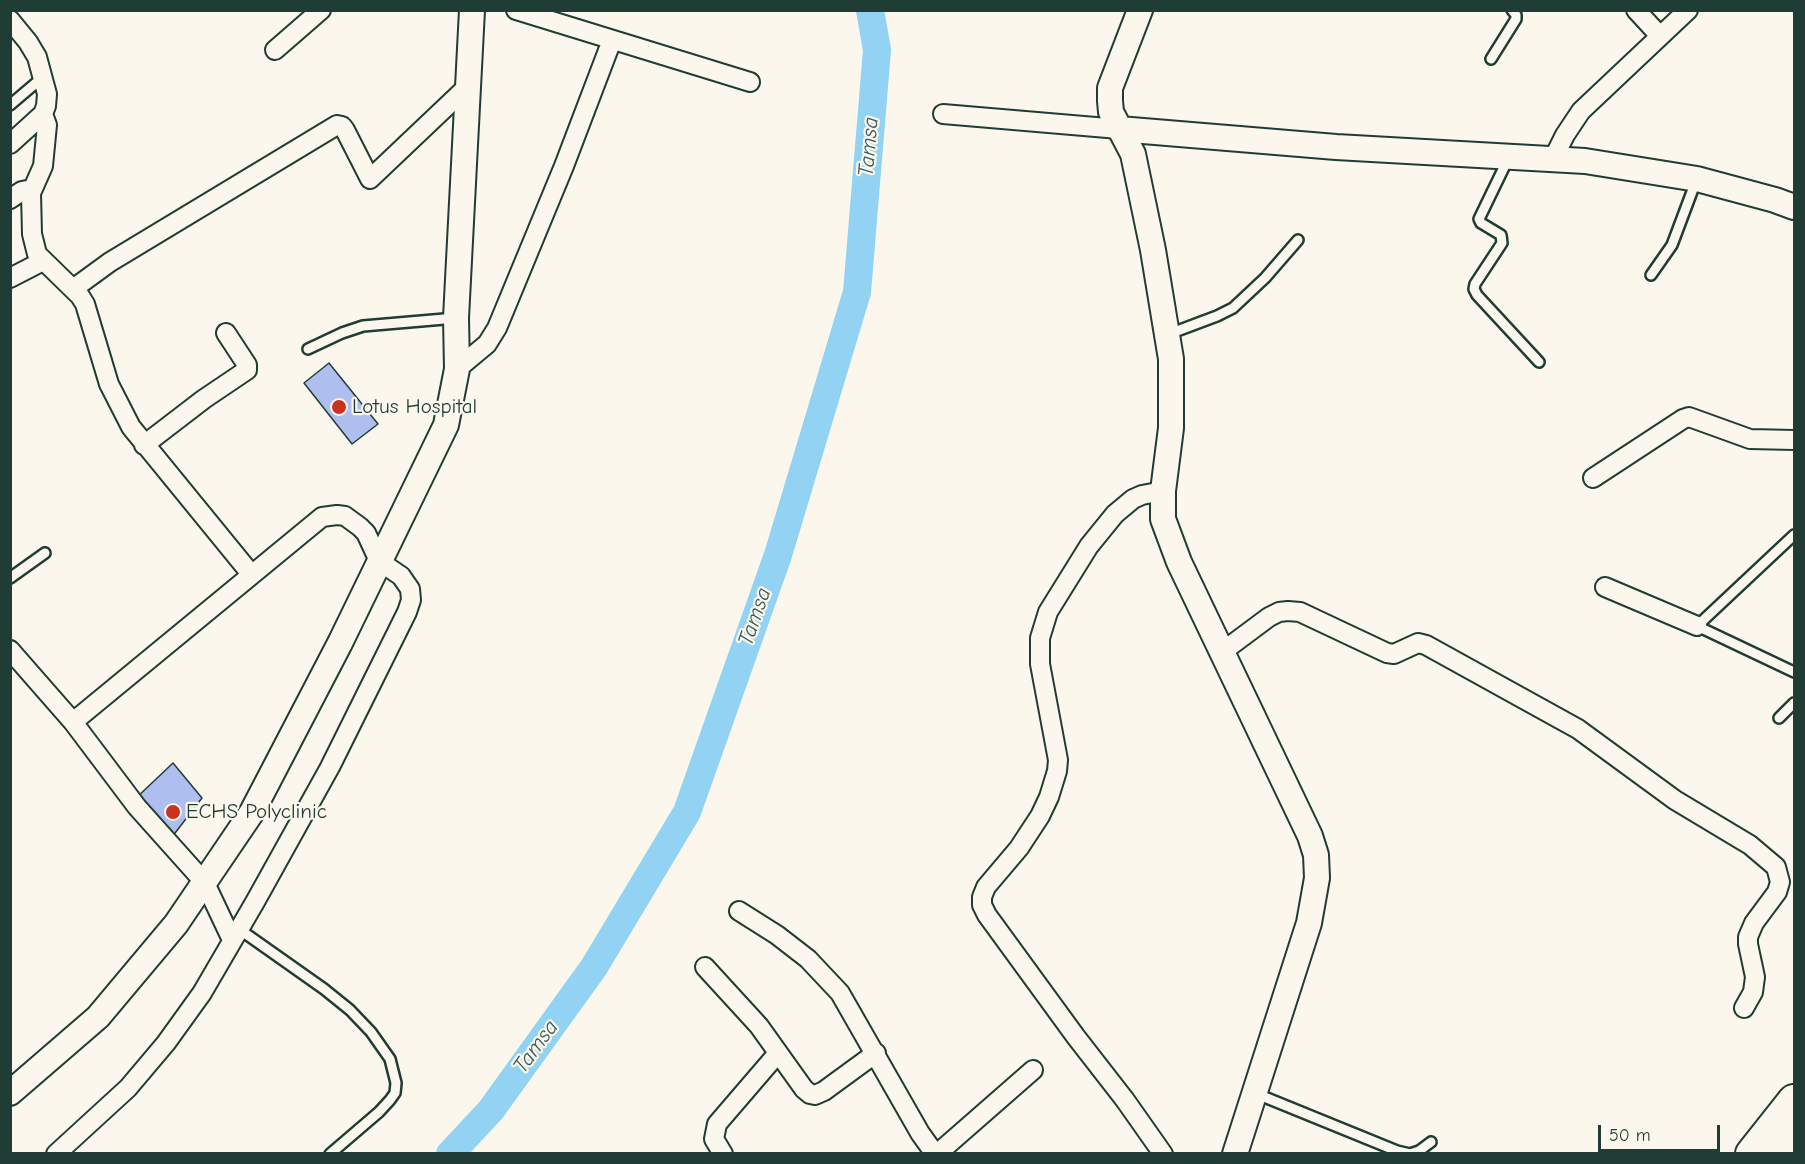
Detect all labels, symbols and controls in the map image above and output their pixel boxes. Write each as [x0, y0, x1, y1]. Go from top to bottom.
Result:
water label: Tamsa [853, 116, 885, 178]
place label: Lotus Hospital [352, 394, 477, 420]
marker: Lotus Hospital [330, 398, 348, 416]
water label: Tamsa [733, 585, 777, 649]
place label: ECHS Polyclinic [186, 799, 327, 825]
marker: ECHS Polyclinic [164, 803, 182, 821]
water label: Tamsa [508, 1015, 564, 1079]
scale bar [1601, 1113, 1722, 1151]
text: 50 m [1609, 1125, 1651, 1146]

